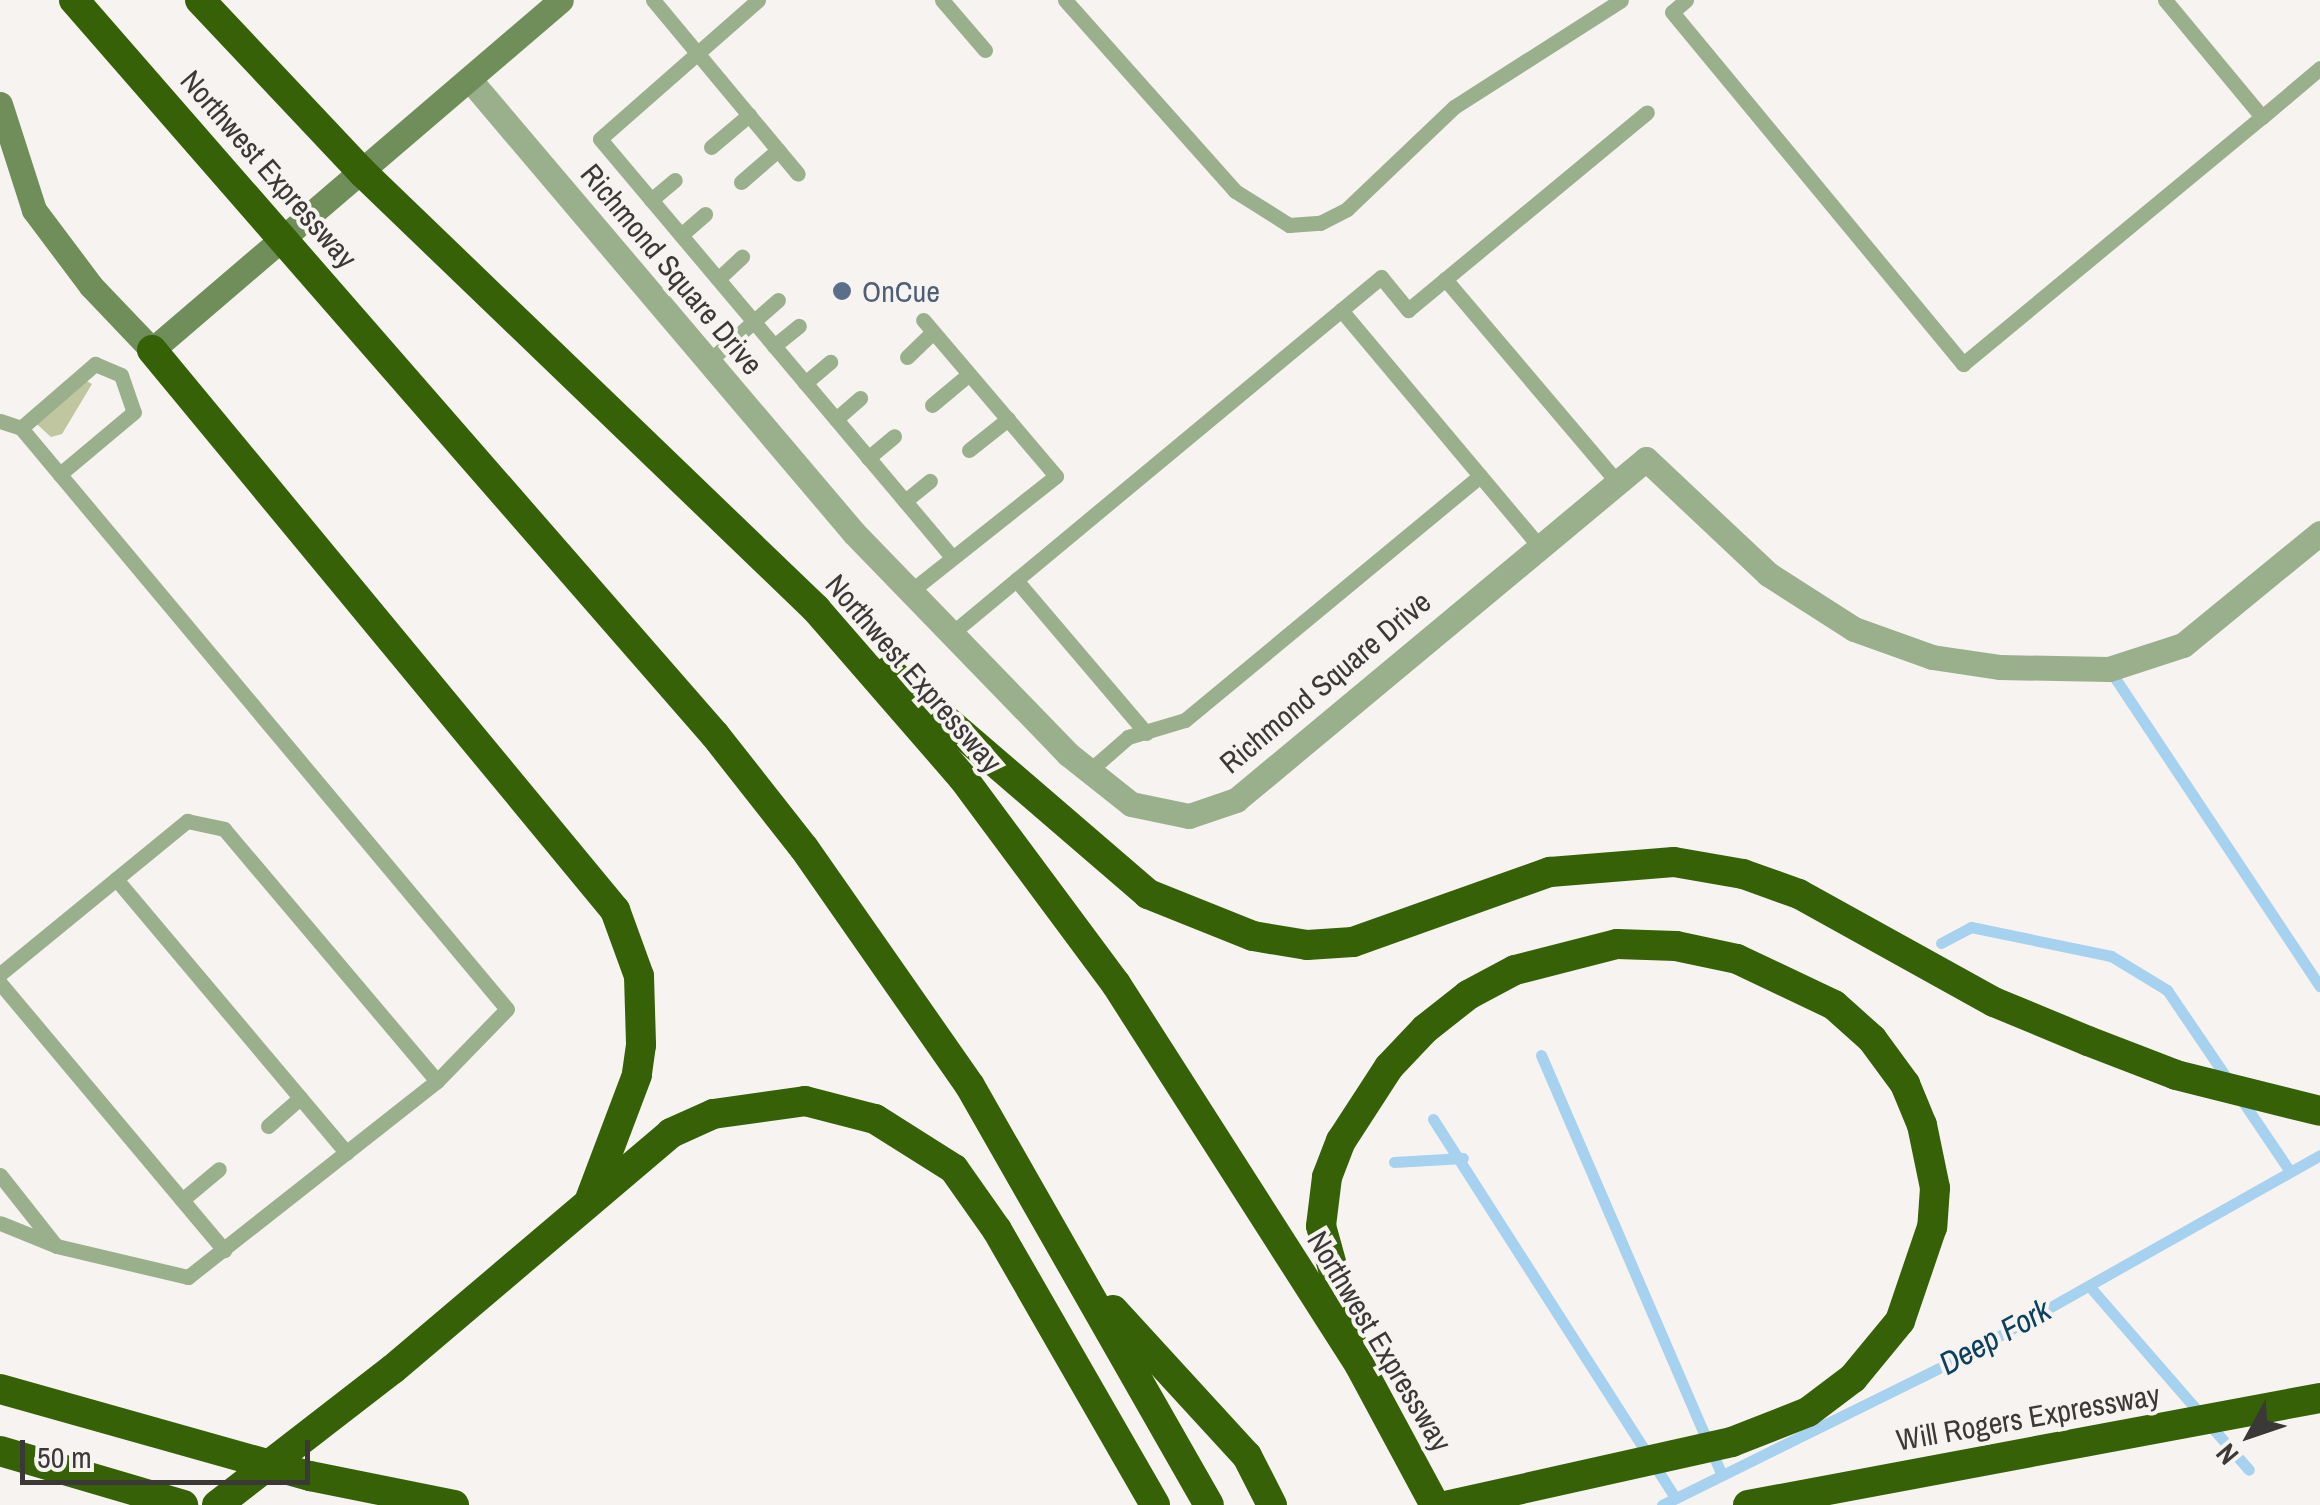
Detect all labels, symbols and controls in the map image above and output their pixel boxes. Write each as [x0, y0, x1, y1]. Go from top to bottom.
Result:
street label: Northwest Expressway [173, 63, 365, 275]
street label: Richmond Square Drive [573, 156, 771, 382]
place label: OnCue [862, 273, 940, 309]
marker: OnCue [831, 280, 853, 302]
street label: Northwest Expressway [818, 567, 1010, 779]
street label: Richmond Square Drive [1212, 583, 1438, 781]
street label: Northwest Expressway [1300, 1225, 1460, 1457]
water label: Deep Fork [1933, 1291, 2057, 1383]
street label: Will Rogers Expressway [1894, 1376, 2162, 1458]
north arrow [2200, 1385, 2300, 1485]
scale bar [25, 1420, 315, 1482]
text: N [2207, 1436, 2247, 1473]
text: 50 m [37, 1437, 92, 1477]

